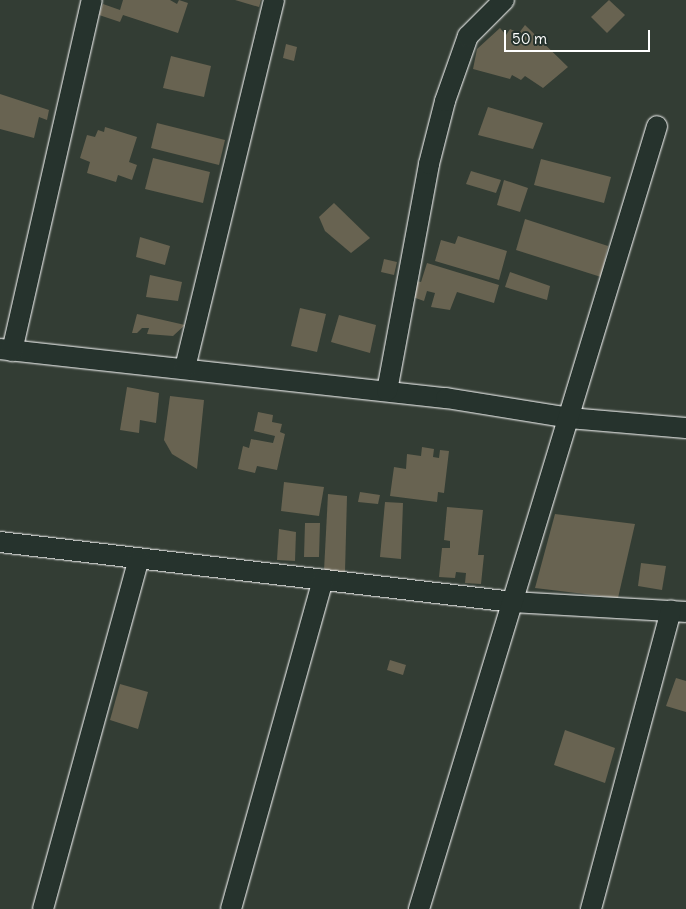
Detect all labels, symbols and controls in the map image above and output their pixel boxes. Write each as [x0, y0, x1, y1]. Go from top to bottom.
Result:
scale bar [506, 20, 652, 52]
text: 50 m [512, 29, 547, 48]

